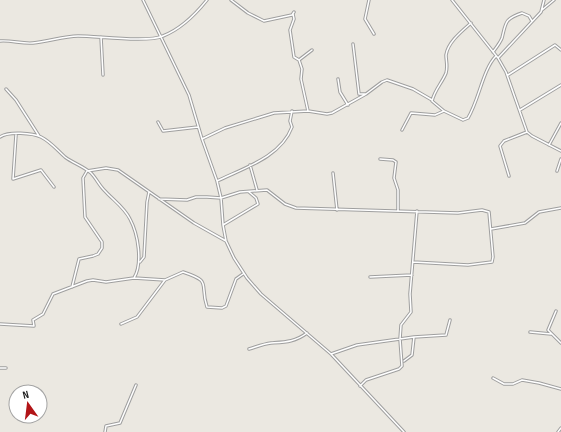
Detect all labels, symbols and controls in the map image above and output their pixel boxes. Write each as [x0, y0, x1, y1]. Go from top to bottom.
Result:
north arrow [8, 384, 48, 424]
text: N [21, 388, 30, 402]

